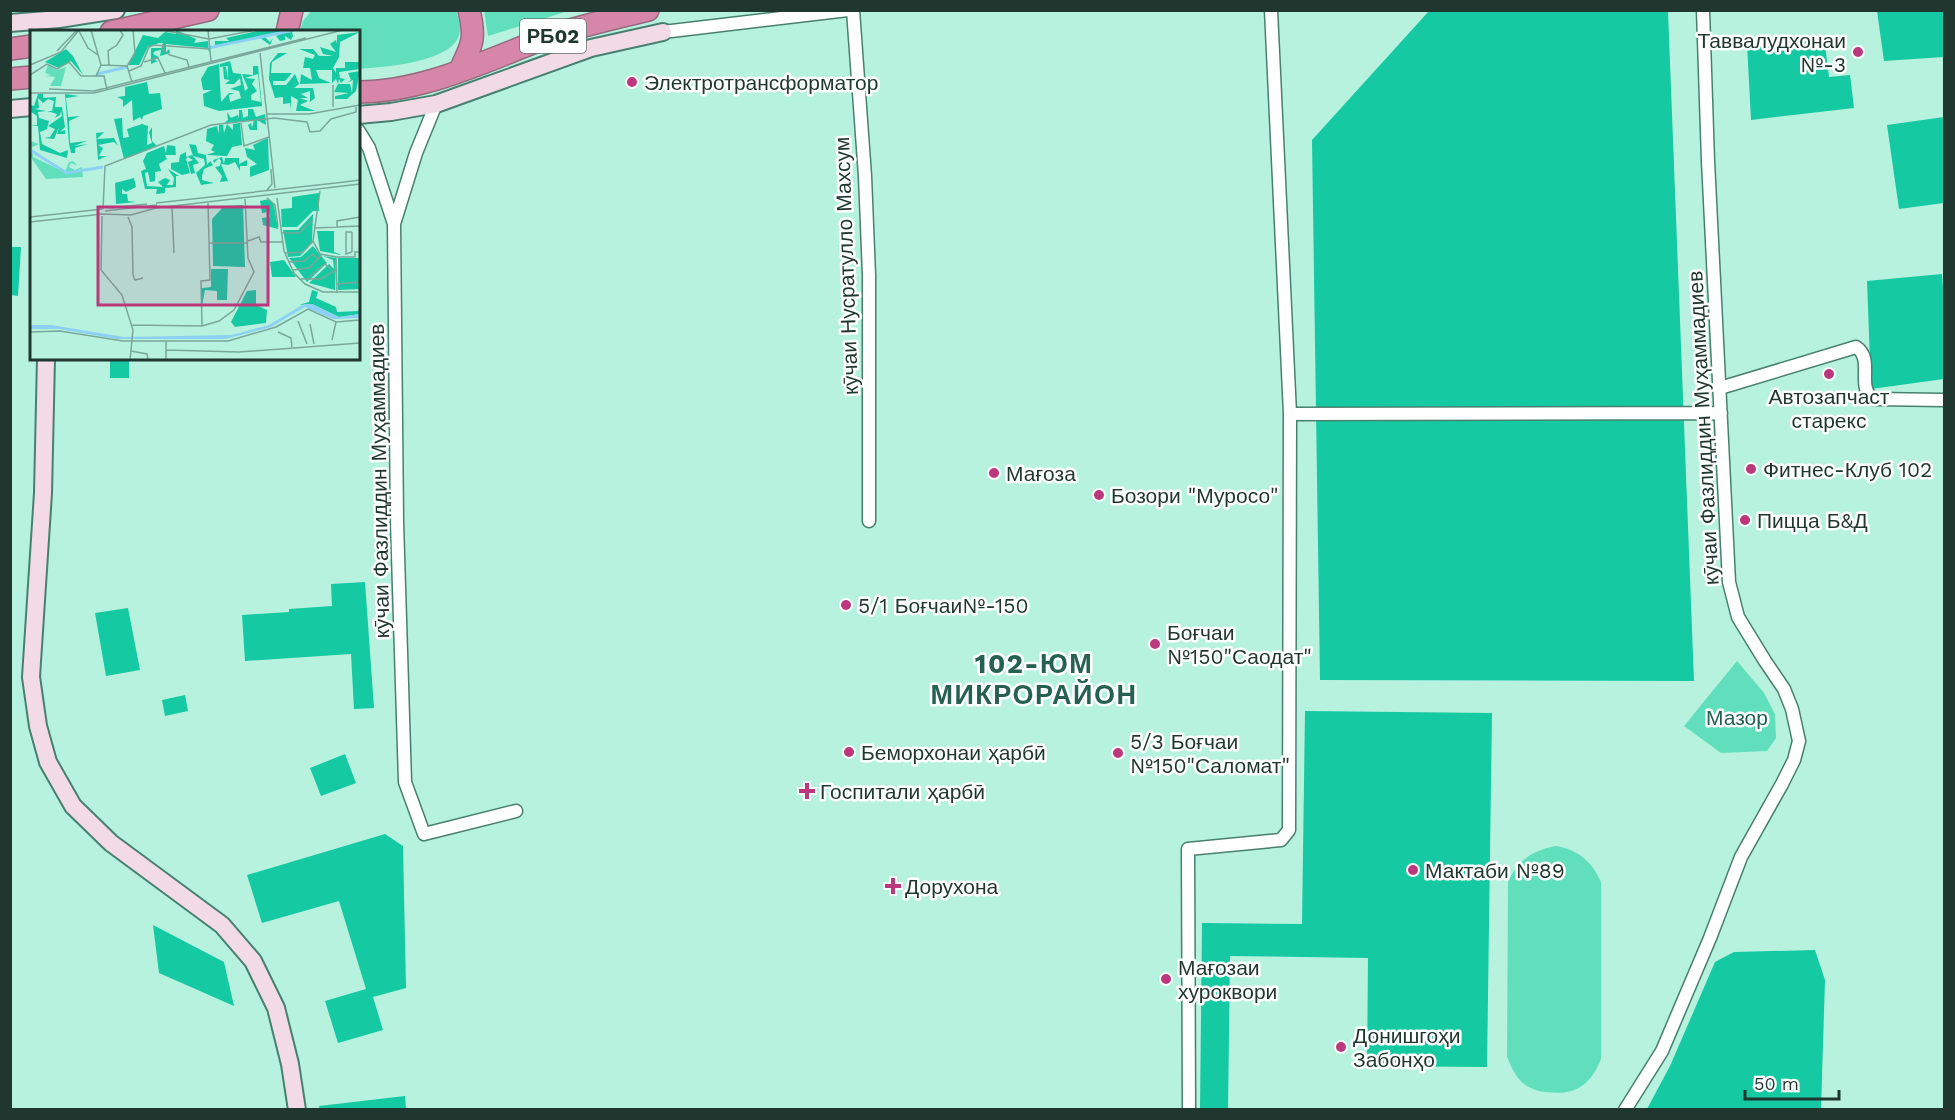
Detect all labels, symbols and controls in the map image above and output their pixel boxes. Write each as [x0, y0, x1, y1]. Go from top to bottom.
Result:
road number: РБ02 [520, 19, 586, 53]
place label: Таввалудхонаи №-3 [1697, 28, 1846, 77]
inset map [30, 30, 360, 360]
marker: Таввалудхонаи №-3 [1851, 45, 1865, 59]
place label: Электротрансформатор [644, 70, 878, 95]
marker: Электротрансформатор [625, 75, 639, 89]
street label: кӯчаи Нусратулло Махсум [829, 136, 863, 396]
street label: кӯчаи Фазлиддин Муҳаммадиев [1682, 270, 1724, 586]
street label: кӯчаи Фазлиддин Муҳаммадиев [364, 323, 394, 639]
marker: Автозапчаст старекс [1822, 367, 1836, 381]
place label: Автозапчаст старекс [1769, 384, 1890, 433]
place label: Фитнес-Клуб 102 [1763, 457, 1932, 482]
place label: Мағоза [1006, 461, 1076, 486]
marker: Фитнес-Клуб 102 [1744, 462, 1758, 476]
marker: Мағоза [987, 466, 1001, 480]
place label: Бозори "Муросо" [1111, 483, 1279, 508]
marker: Бозори "Муросо" [1092, 488, 1106, 502]
place label: Пицца Б&Д [1757, 508, 1868, 533]
marker: Пицца Б&Д [1738, 513, 1752, 527]
place label: 5/1 Боғчаи№-150 [858, 593, 1029, 618]
marker: 5/1 Боғчаи№-150 [839, 598, 853, 612]
place label: Боғчаи №150"Саодат" [1167, 620, 1312, 669]
marker: Боғчаи №150"Саодат" [1148, 637, 1162, 651]
district label: 102-ЮМ МИКРОРАЙОН [930, 648, 1138, 711]
park label: Мазор [1706, 705, 1768, 730]
place label: 5/3 Боғчаи №150"Саломат" [1130, 729, 1290, 778]
place label: Беморхонаи ҳарбӣ [861, 740, 1046, 765]
marker: Беморхонаи ҳарбӣ [842, 745, 856, 759]
marker: 5/3 Боғчаи №150"Саломат" [1111, 746, 1125, 760]
place label: Госпитали ҳарбӣ [820, 779, 985, 804]
marker: Госпитали ҳарбӣ [798, 782, 816, 800]
place label: Мактаби №89 [1425, 858, 1565, 883]
marker: Мактаби №89 [1406, 863, 1420, 877]
place label: Дорухона [905, 874, 999, 899]
marker: Дорухона [886, 879, 900, 893]
place label: Мағозаи хуроквори [1178, 955, 1277, 1004]
marker: Мағозаи хуроквори [1159, 972, 1173, 986]
place label: Донишгоҳи Забонҳо [1353, 1023, 1460, 1072]
marker: Донишгоҳи Забонҳо [1334, 1040, 1348, 1054]
scale bar [1745, 1063, 1840, 1101]
text: 50 m [1754, 1073, 1799, 1094]

